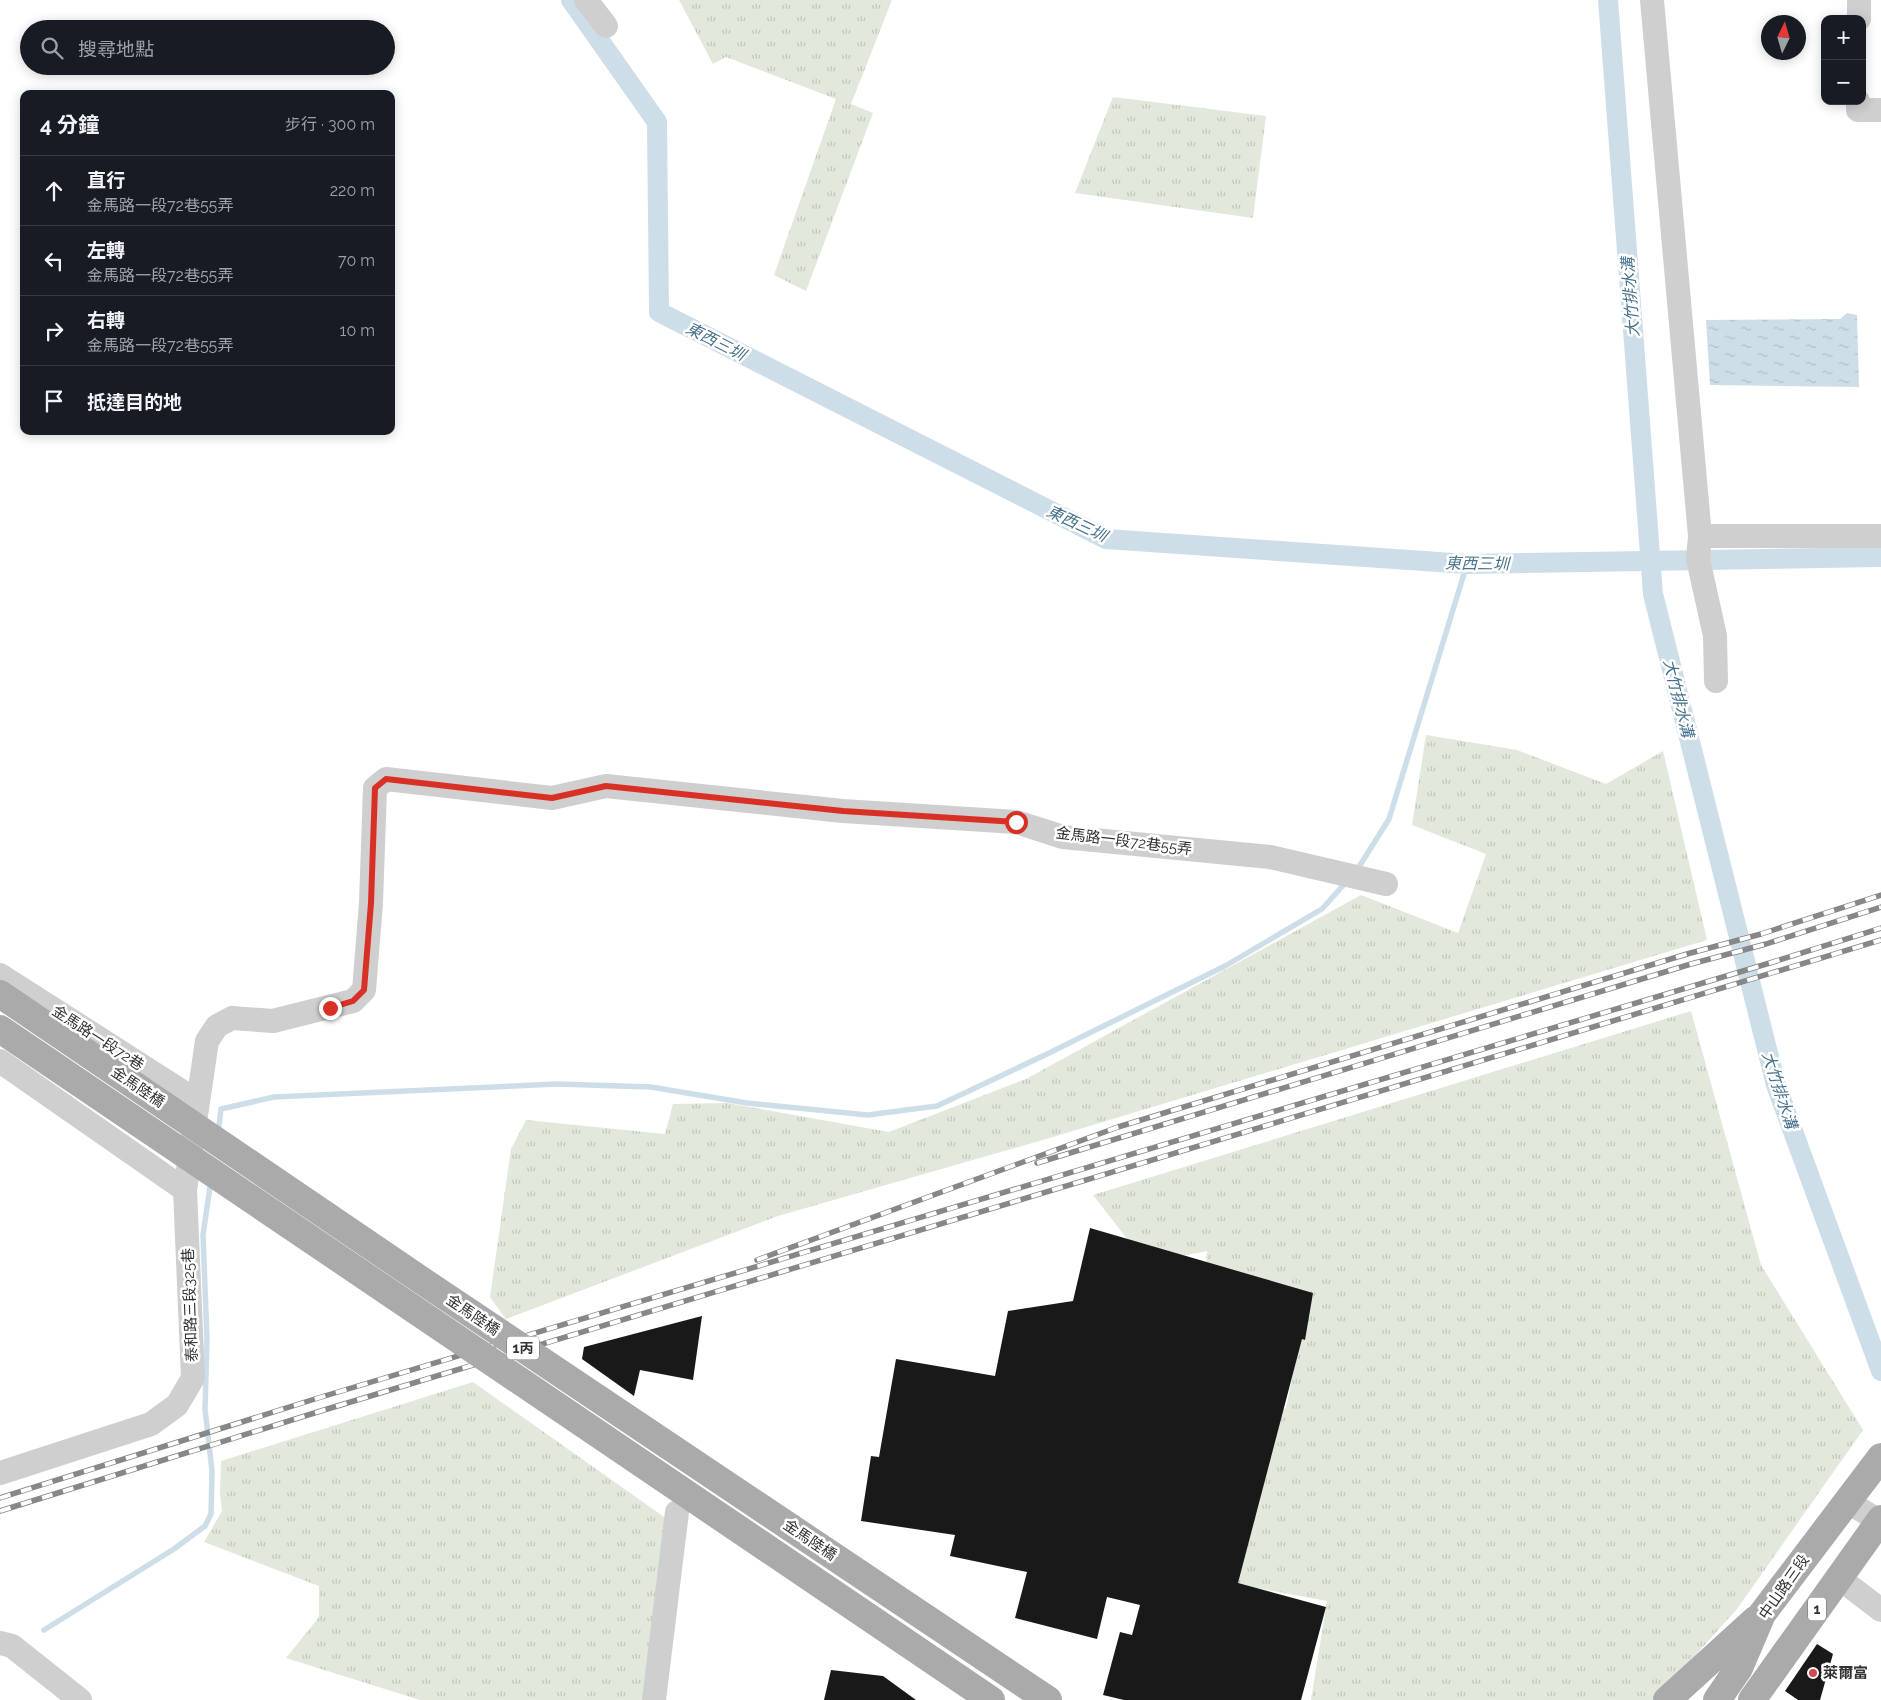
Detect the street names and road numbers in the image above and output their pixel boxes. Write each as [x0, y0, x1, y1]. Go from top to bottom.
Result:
street label: 金馬路一段72巷55弄 [1055, 824, 1193, 858]
street label: 金馬路一段72巷 [49, 1002, 147, 1074]
street label: 金馬陸橋 [108, 1063, 168, 1111]
street label: 泰和路三段325巷 [179, 1248, 201, 1362]
street label: 金馬陸橋 [443, 1291, 503, 1339]
road number: 1丙 [507, 1336, 539, 1360]
street label: 金馬陸橋 [780, 1516, 840, 1564]
street label: 中山路三段 [1755, 1551, 1813, 1623]
road number: 1 [1808, 1598, 1826, 1620]

